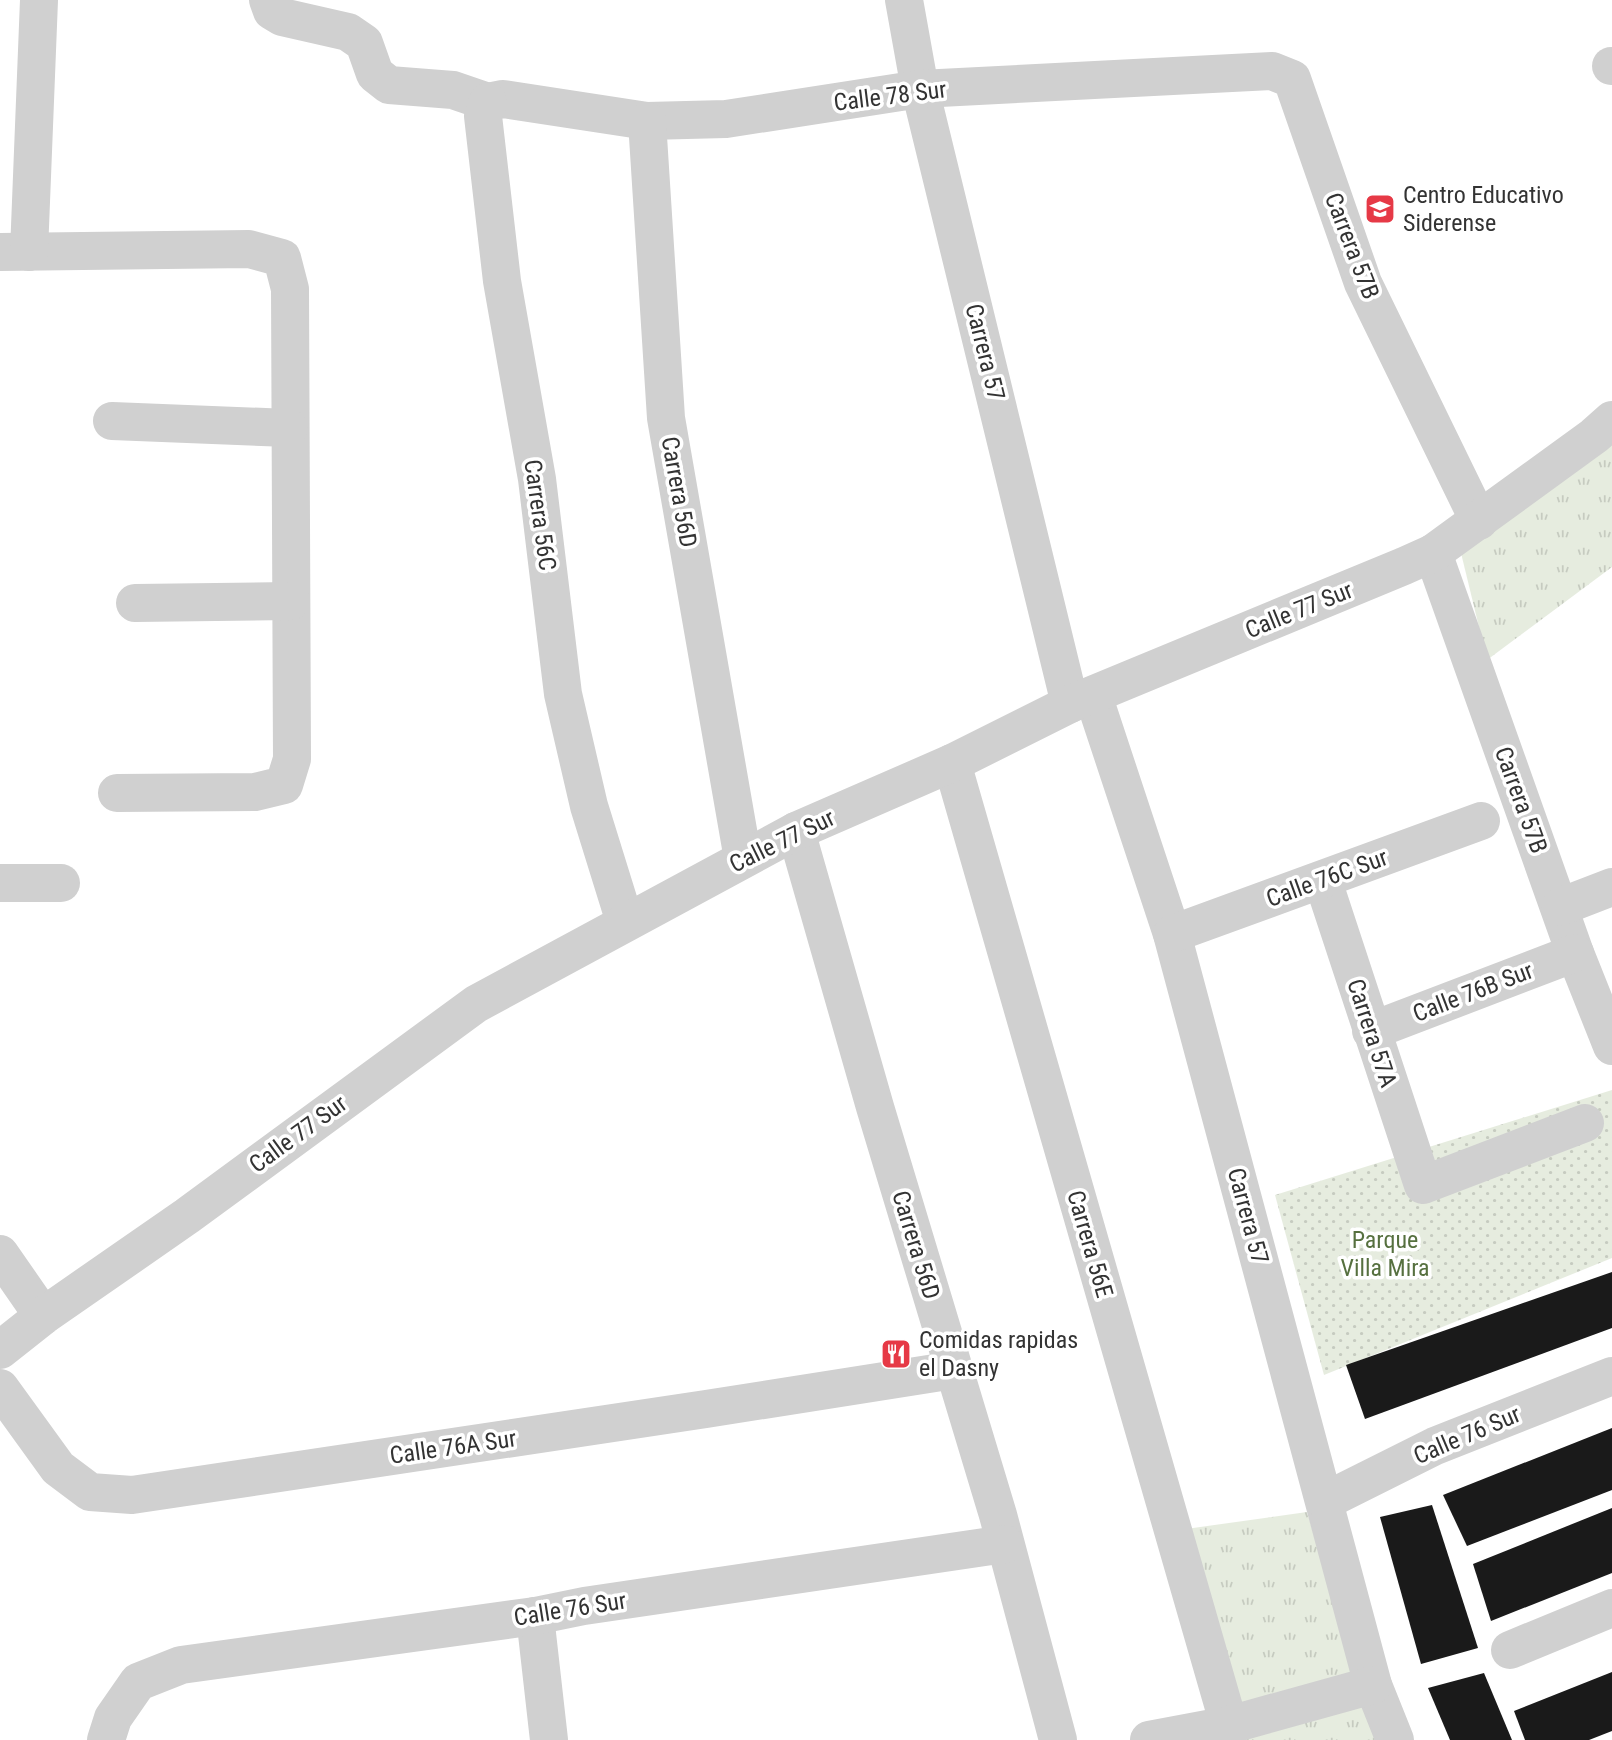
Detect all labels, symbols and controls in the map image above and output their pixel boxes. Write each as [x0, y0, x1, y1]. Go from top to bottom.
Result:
street label: Calle 78 Sur [832, 75, 948, 117]
place label: Centro Educativo Siderense [1403, 181, 1564, 237]
street label: Carrera 57B [1319, 189, 1385, 303]
school or university icon: Centro Educativo Siderense [1363, 192, 1397, 226]
street label: Carrera 57 [960, 301, 1010, 403]
street label: Carrera 56D [655, 434, 703, 550]
street label: Carrera 56C [518, 458, 562, 572]
street label: Calle 77 Sur [1241, 576, 1357, 644]
street label: Carrera 57B [1489, 743, 1553, 857]
street label: Calle 77 Sur [725, 804, 839, 878]
street label: Calle 76C Sur [1263, 843, 1391, 913]
street label: Calle 76B Sur [1409, 956, 1537, 1028]
street label: Carrera 57A [1341, 975, 1403, 1091]
street label: Calle 77 Sur [244, 1089, 352, 1179]
street label: Carrera 57 [1222, 1165, 1274, 1267]
street label: Carrera 56D [886, 1187, 946, 1303]
street label: Carrera 56E [1061, 1187, 1119, 1301]
park label: Parque Villa Mira [1341, 1226, 1429, 1282]
place label: Comidas rapidas el Dasny [919, 1326, 1078, 1382]
restaurant icon: Comidas rapidas el Dasny [879, 1337, 913, 1371]
street label: Calle 76 Sur [1409, 1400, 1525, 1470]
street label: Calle 76A Sur [388, 1424, 518, 1470]
street label: Calle 76 Sur [512, 1586, 628, 1632]

